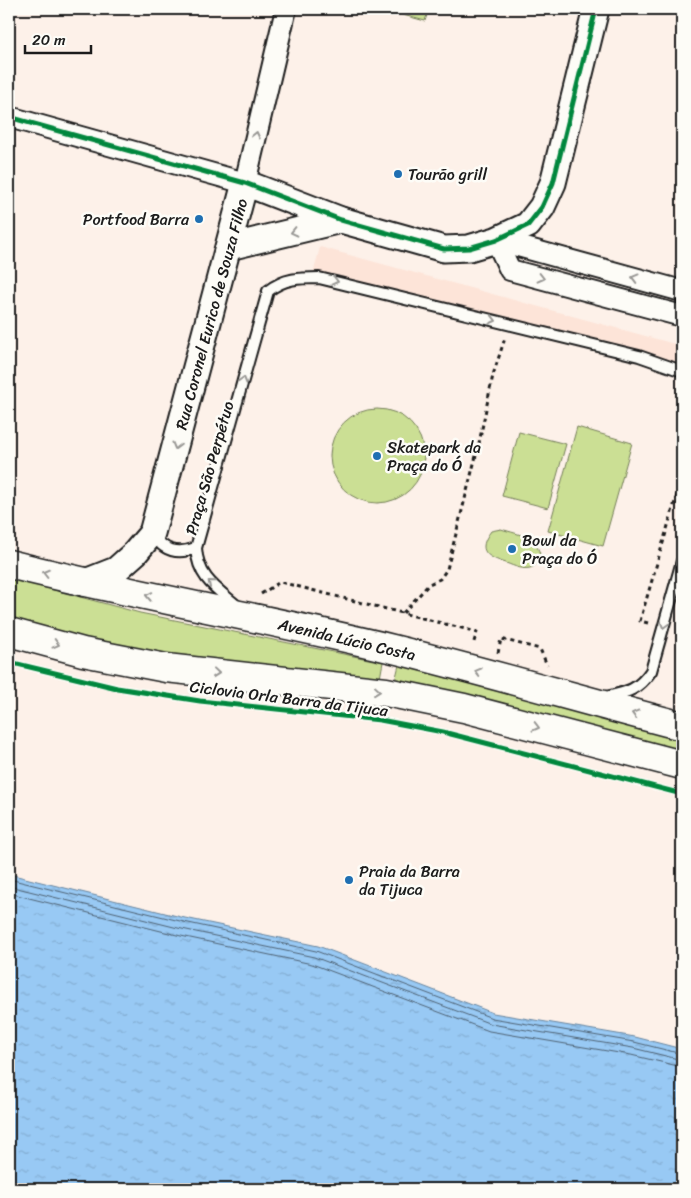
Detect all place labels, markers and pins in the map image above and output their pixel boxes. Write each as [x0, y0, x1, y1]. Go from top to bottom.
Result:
place label: Tourão grill [408, 160, 487, 189]
marker: Tourão grill [392, 168, 404, 180]
place label: Portfood Barra [83, 205, 190, 234]
marker: Portfood Barra [193, 213, 205, 225]
place label: Skatepark da Praça do Ó [387, 433, 481, 480]
marker: Skatepark da Praça do Ó [371, 450, 383, 462]
place label: Bowl da Praça do Ó [522, 526, 597, 573]
marker: Bowl da Praça do Ó [506, 543, 518, 555]
place label: Praia da Barra da Tijuca [359, 857, 460, 904]
marker: Praia da Barra da Tijuca [343, 874, 355, 886]

